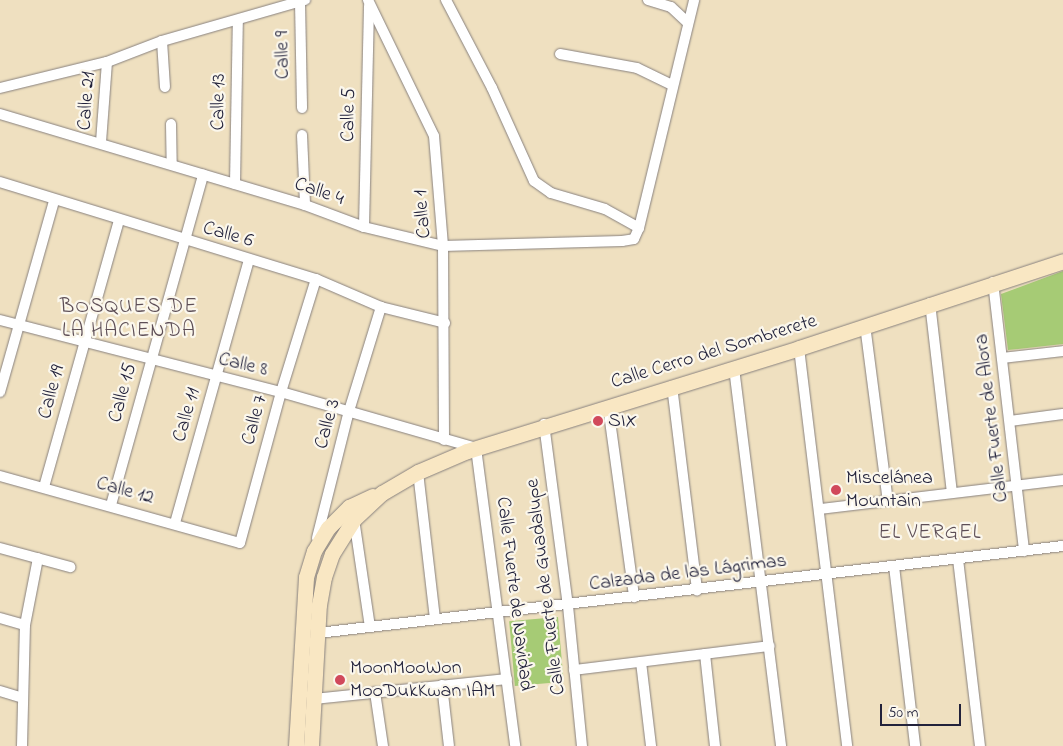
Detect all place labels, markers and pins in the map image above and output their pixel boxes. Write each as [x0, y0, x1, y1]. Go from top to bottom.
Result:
place label: SIX [608, 409, 637, 433]
marker: SIX [592, 415, 604, 427]
place label: Miscelánea Mountain [846, 466, 933, 513]
marker: Miscelánea Mountain [830, 484, 842, 496]
place label: MoonMooWon MooDukKwan IAM [350, 656, 495, 703]
marker: MoonMooWon MooDukKwan IAM [334, 674, 346, 686]

